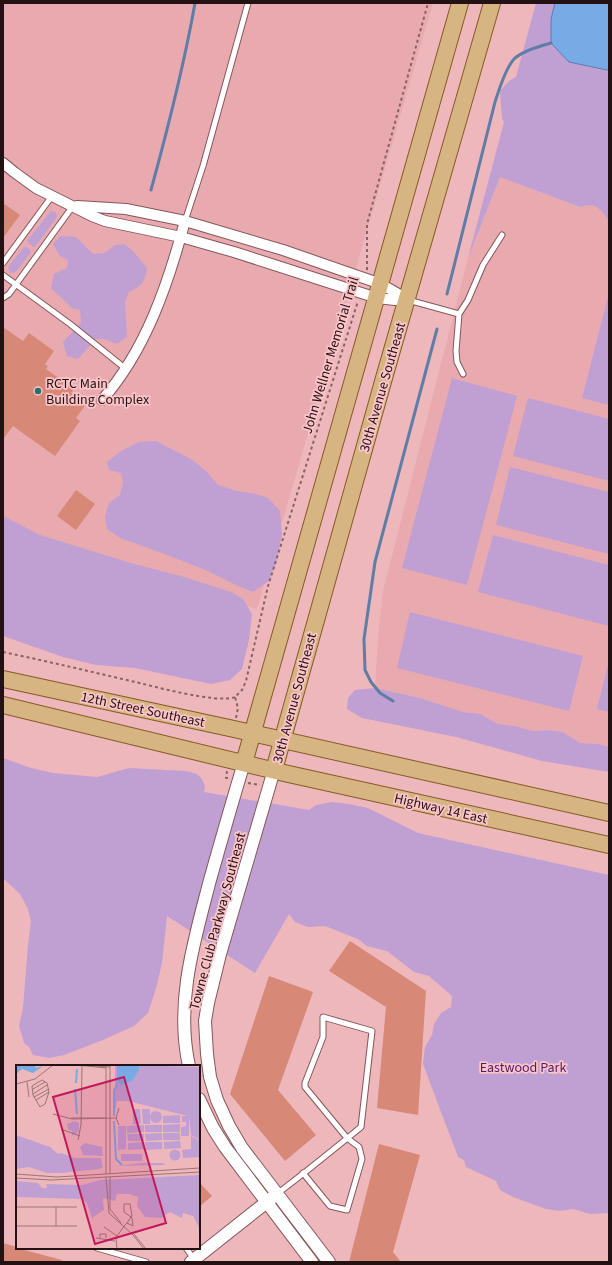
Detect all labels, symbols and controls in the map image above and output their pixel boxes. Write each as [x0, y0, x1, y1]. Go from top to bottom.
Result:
street label: John Wellner Memorial Trail [298, 274, 365, 436]
street label: 30th Avenue Southeast [355, 320, 411, 455]
place label: RCTC Main Building Complex [46, 374, 150, 410]
marker: RCTC Main Building Complex [33, 386, 43, 396]
street label: 30th Avenue Southeast [268, 631, 322, 766]
street label: 12th Street Southeast [79, 687, 207, 733]
street label: Highway 14 East [392, 789, 490, 829]
street label: Towne Club Parkway Southeast [185, 830, 251, 1012]
park label: Eastwood Park [480, 1058, 566, 1078]
inset map [16, 1065, 200, 1249]

